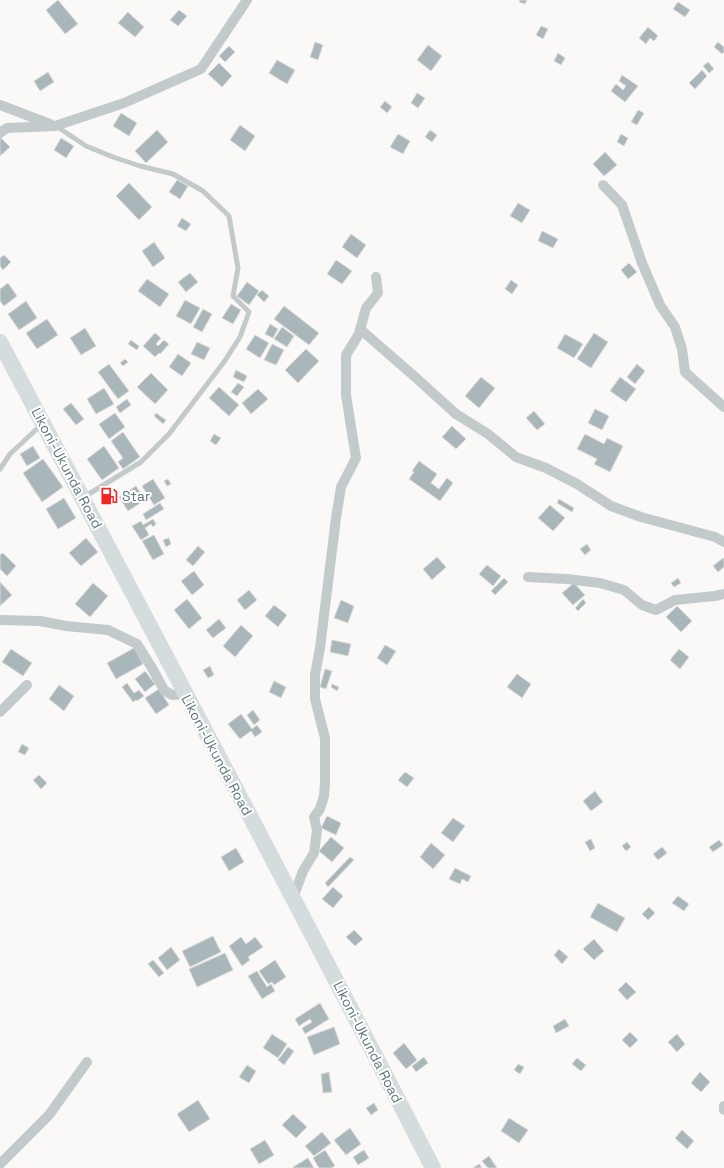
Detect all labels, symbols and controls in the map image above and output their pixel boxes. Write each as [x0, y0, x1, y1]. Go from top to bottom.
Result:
street label: Likoni-Ukunda Road [28, 404, 106, 532]
fuel station icon: Star [99, 486, 119, 506]
place label: Star [122, 487, 150, 505]
street label: Likoni-Ukunda Road [178, 691, 256, 819]
street label: Likoni-Ukunda Road [329, 978, 407, 1106]

